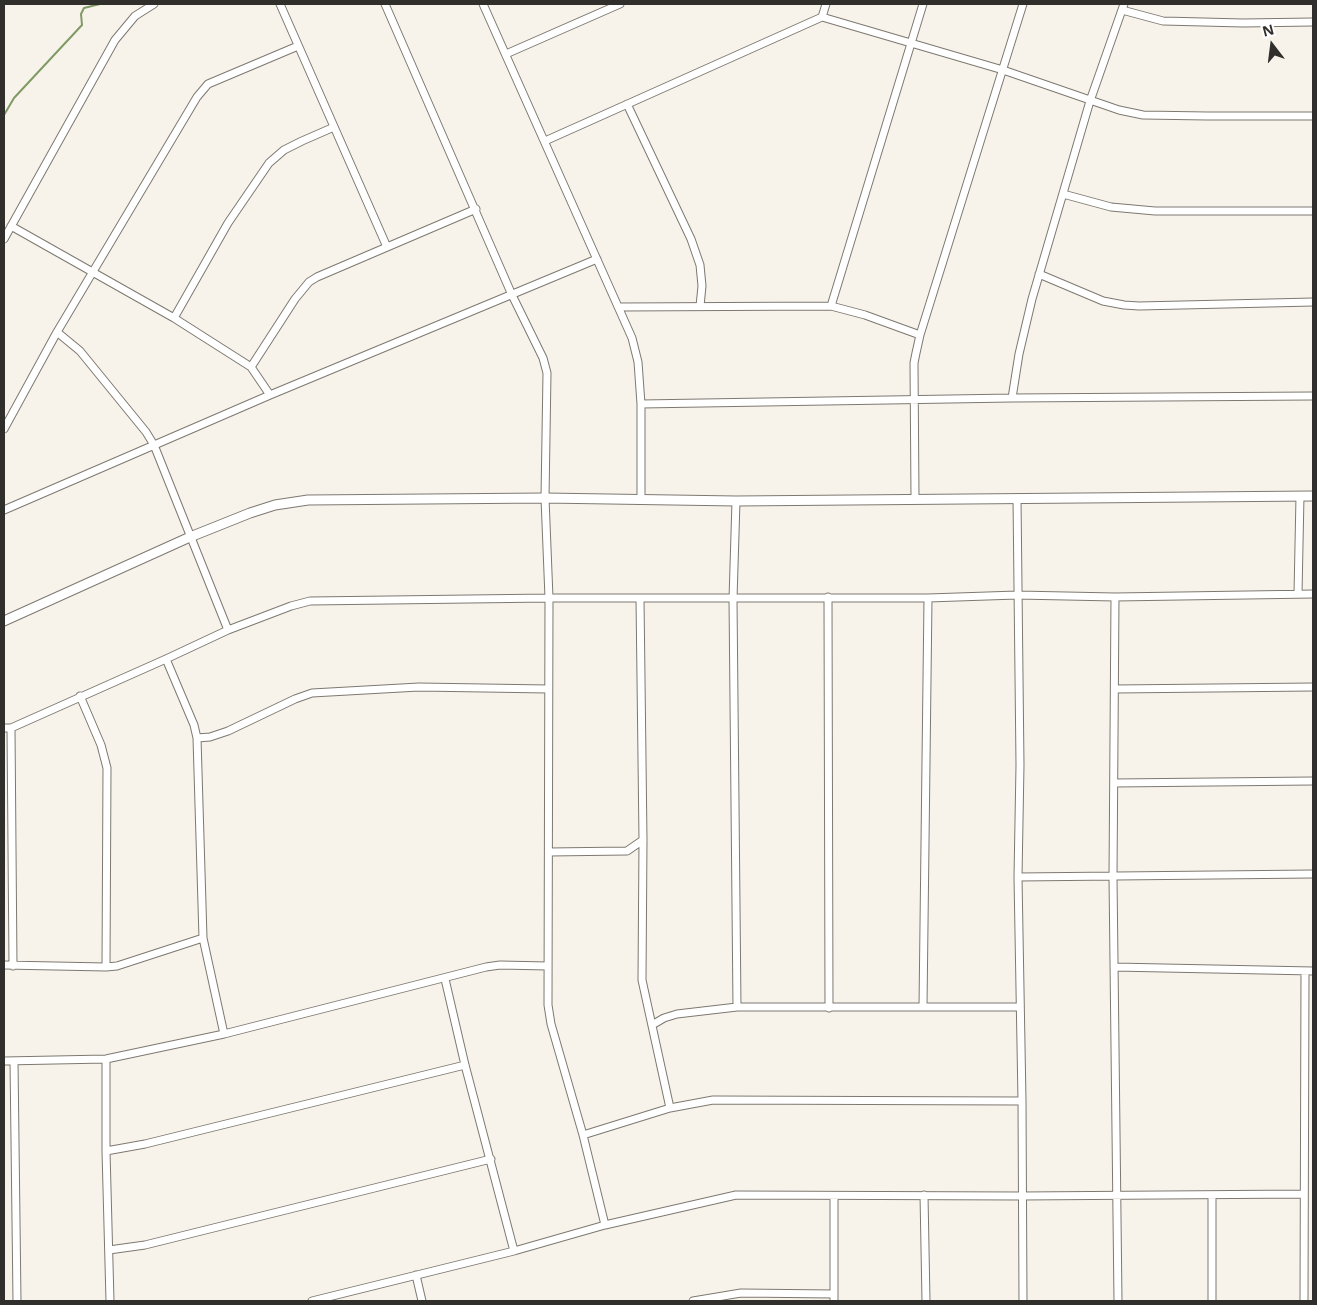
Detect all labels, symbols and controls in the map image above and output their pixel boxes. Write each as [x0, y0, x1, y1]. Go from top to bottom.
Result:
text: N [1260, 19, 1276, 41]
north arrow [1247, 20, 1297, 70]

